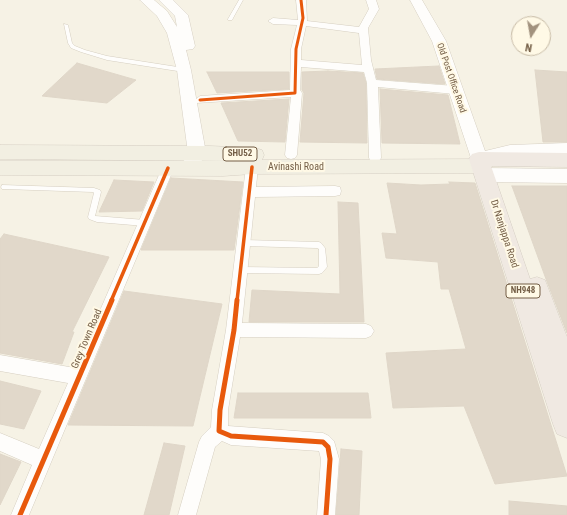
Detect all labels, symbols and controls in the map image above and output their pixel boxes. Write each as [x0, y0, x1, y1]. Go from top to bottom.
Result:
north arrow [511, 16, 551, 56]
text: N [524, 40, 533, 54]
street label: Old Post Office Road [434, 42, 468, 114]
road number: SHU52 [223, 147, 257, 161]
street label: Avinashi Road [268, 161, 324, 173]
street label: Dr Nanjappa Road [487, 198, 521, 270]
road number: NH948 [506, 284, 540, 298]
street label: Grey Town Road [69, 307, 105, 371]

